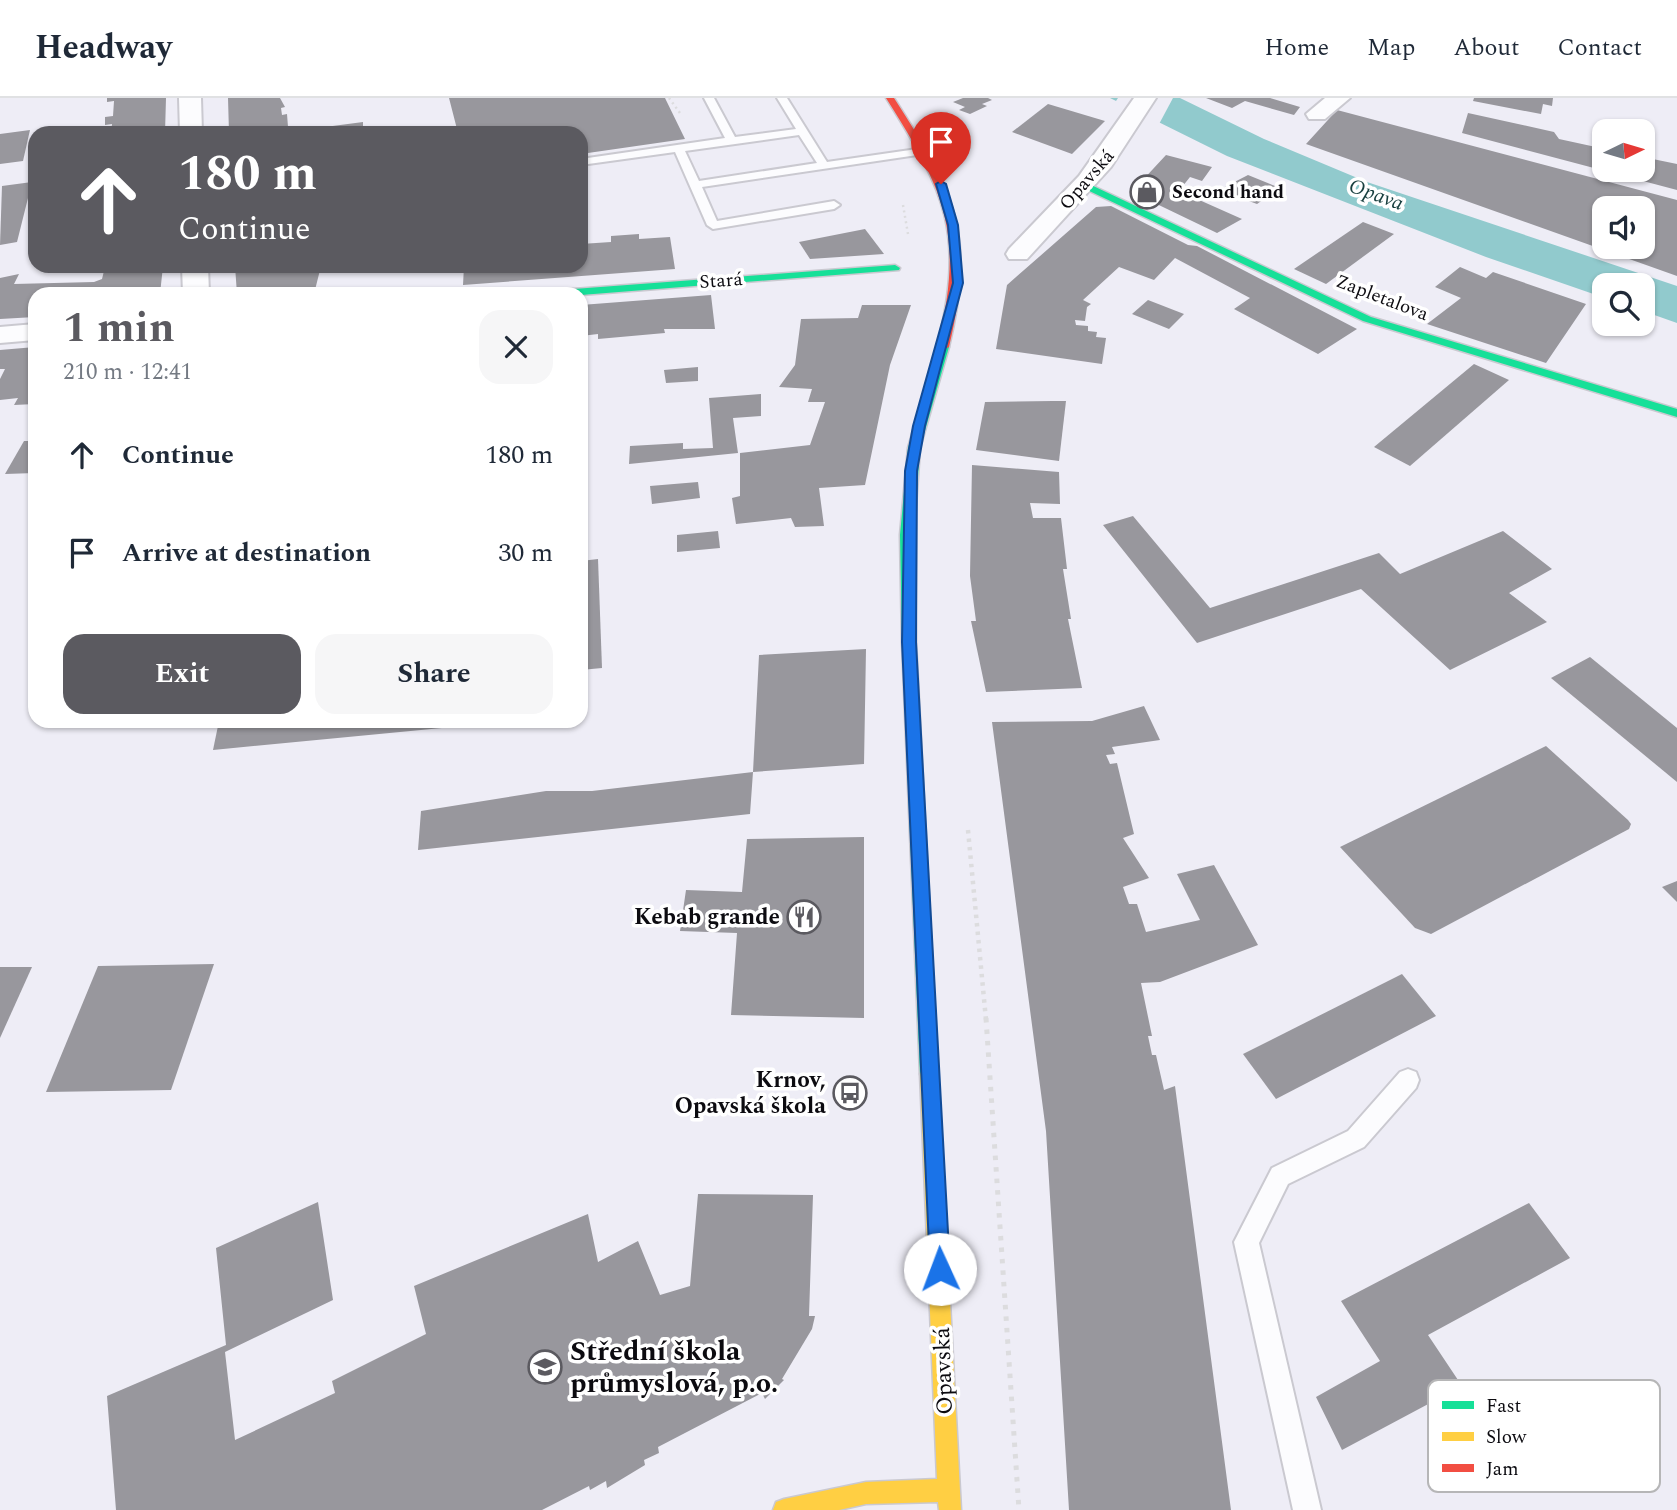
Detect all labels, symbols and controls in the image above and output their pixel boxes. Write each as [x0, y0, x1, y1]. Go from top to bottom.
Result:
text: Headway [35, 23, 172, 73]
text: Home [1264, 30, 1329, 66]
text: Map [1367, 30, 1415, 66]
text: About [1453, 30, 1519, 66]
text: Contact [1557, 30, 1642, 66]
pin [911, 112, 971, 184]
north arrow [1592, 119, 1656, 182]
map controls [1592, 119, 1655, 336]
icon: arrive [922, 123, 960, 161]
text: 180 m [178, 137, 317, 212]
street label: Opavská [1052, 143, 1122, 217]
icon: ahead [63, 154, 154, 245]
water label: Opava [1344, 170, 1408, 220]
shop icon: Second hand [1128, 173, 1166, 211]
place label: Second hand [1172, 178, 1284, 207]
button: sound [1592, 196, 1655, 259]
text: Continue [178, 205, 311, 254]
street label: Stará [698, 265, 744, 297]
street label: Zapletalova [1331, 267, 1433, 329]
button: search [1592, 273, 1655, 336]
text: 1 min [63, 297, 175, 360]
button: close [479, 310, 553, 384]
text: 210 m · 12:41 [63, 355, 192, 390]
text: Continue [122, 435, 234, 475]
text: 180 m [485, 435, 553, 475]
icon: ahead [63, 436, 101, 474]
text: Arrive at destination [122, 533, 371, 573]
text: 30 m [498, 533, 553, 573]
icon: arrive [63, 534, 101, 572]
button: Exit [63, 634, 301, 714]
button: Share [315, 634, 553, 714]
restaurant icon: Kebab grande [785, 898, 823, 936]
place label: Kebab grande [634, 900, 780, 935]
place label: Krnov, Opavská škola [675, 1063, 826, 1124]
bus stop icon: Krnov, Opavská škola [831, 1074, 869, 1112]
position arrow [903, 1232, 977, 1306]
street label: Opavská [925, 1327, 963, 1415]
place label: Střední škola průmyslová, p.o. [570, 1330, 778, 1405]
school or university icon: Střední škola průmyslová, p.o. [526, 1348, 564, 1386]
legend [1428, 1380, 1660, 1492]
text: Fast [1486, 1392, 1522, 1421]
text: Slow [1486, 1423, 1527, 1452]
text: Jam [1486, 1455, 1518, 1484]

